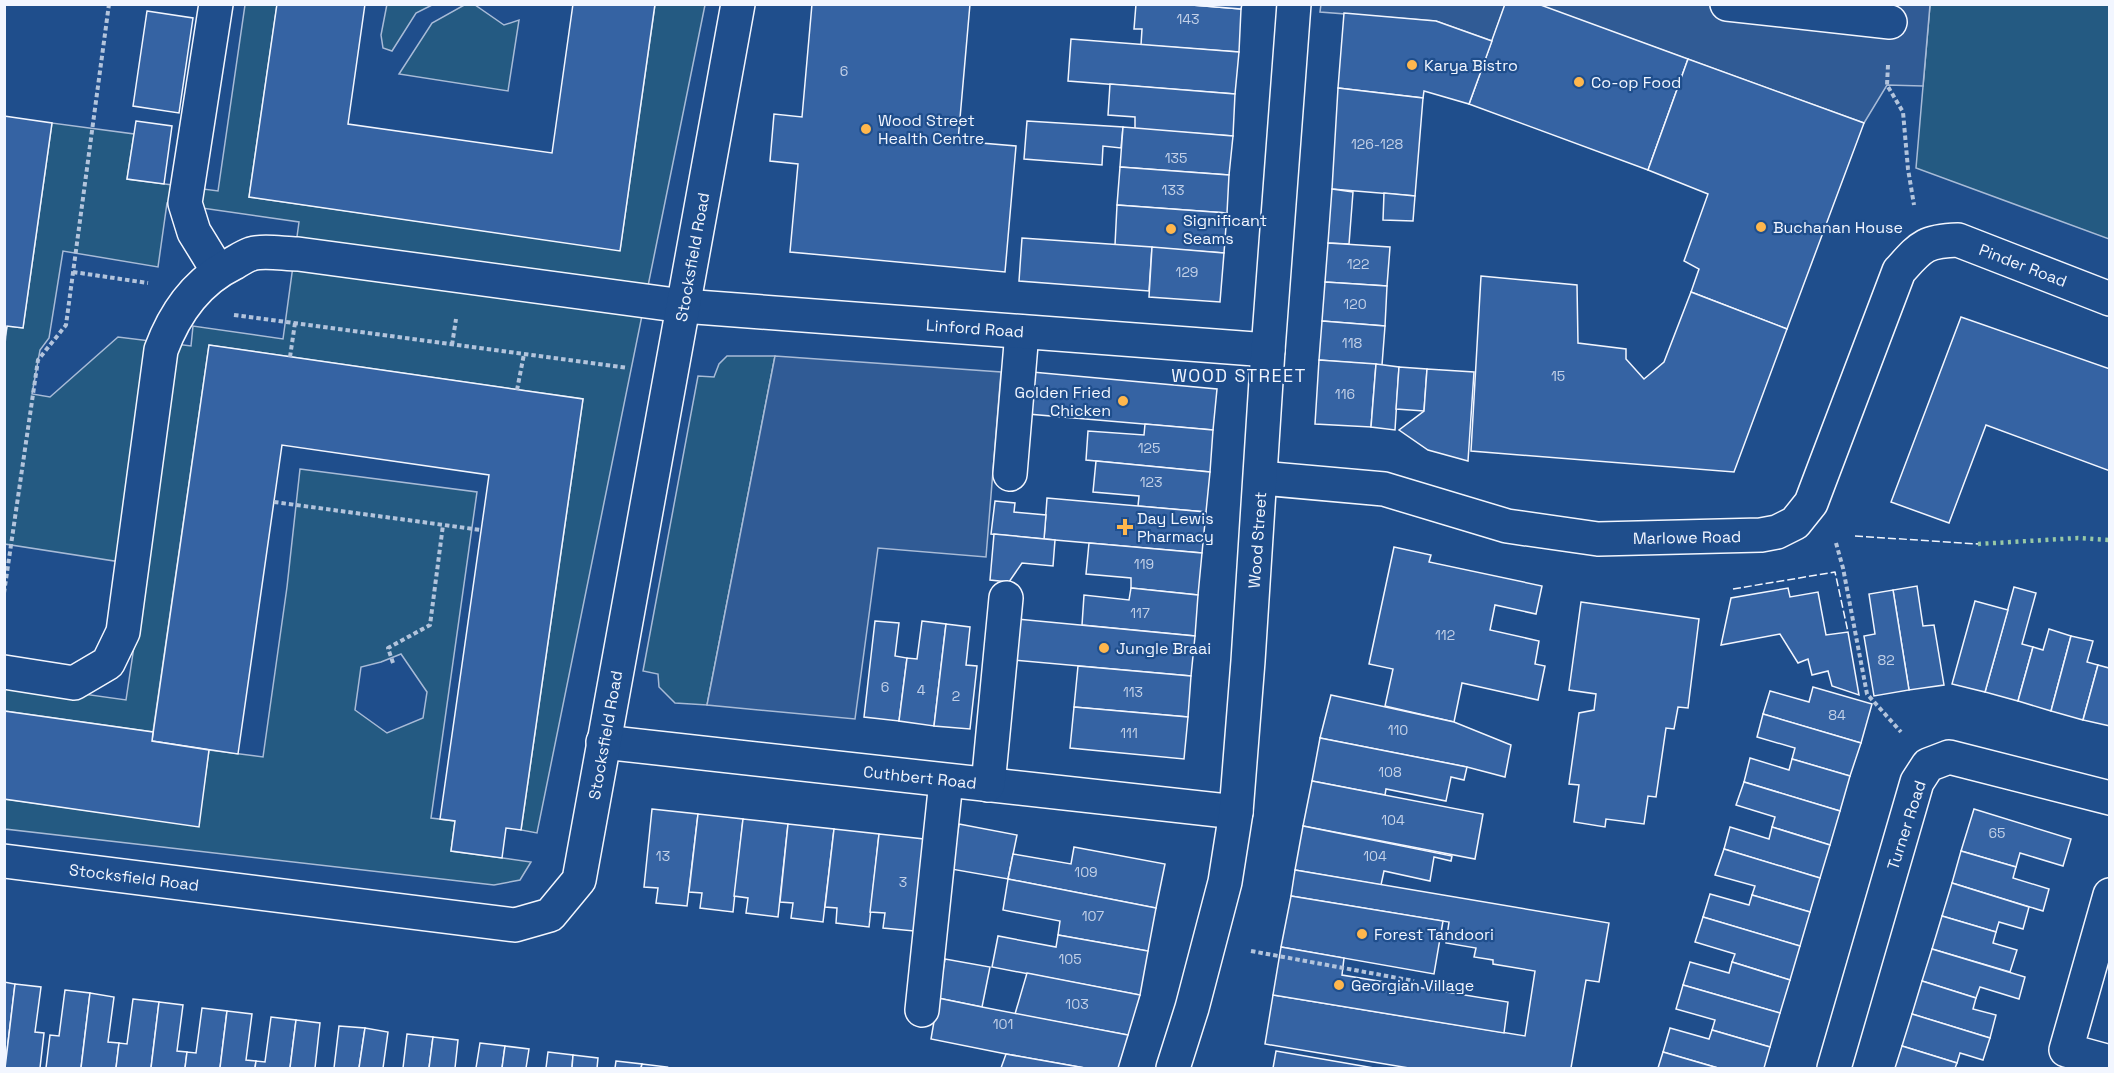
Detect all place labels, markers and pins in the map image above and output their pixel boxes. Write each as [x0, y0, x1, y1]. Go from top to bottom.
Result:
place label: Karya Bistro [1424, 55, 1518, 76]
marker: Karya Bistro [1405, 58, 1419, 72]
place label: Co-op Food [1591, 72, 1681, 93]
marker: Co-op Food [1572, 75, 1586, 89]
place label: Wood Street Health Centre [878, 110, 984, 149]
marker: Wood Street Health Centre [859, 122, 873, 136]
place label: Significant Seams [1183, 210, 1267, 249]
place label: Buchanan House [1773, 217, 1903, 238]
marker: Buchanan House [1754, 220, 1768, 234]
marker: Significant Seams [1164, 222, 1178, 236]
place label: Golden Fried Chicken [1015, 382, 1111, 421]
marker: Golden Fried Chicken [1116, 394, 1130, 408]
place label: Day Lewis Pharmacy [1137, 508, 1214, 547]
marker: Day Lewis Pharmacy [1118, 520, 1132, 534]
place label: Jungle Braai [1116, 638, 1211, 659]
marker: Jungle Braai [1097, 641, 1111, 655]
place label: Forest Tandoori [1374, 924, 1494, 945]
marker: Forest Tandoori [1355, 927, 1369, 941]
place label: Georgian Village [1351, 975, 1474, 996]
marker: Georgian Village [1332, 978, 1346, 992]

